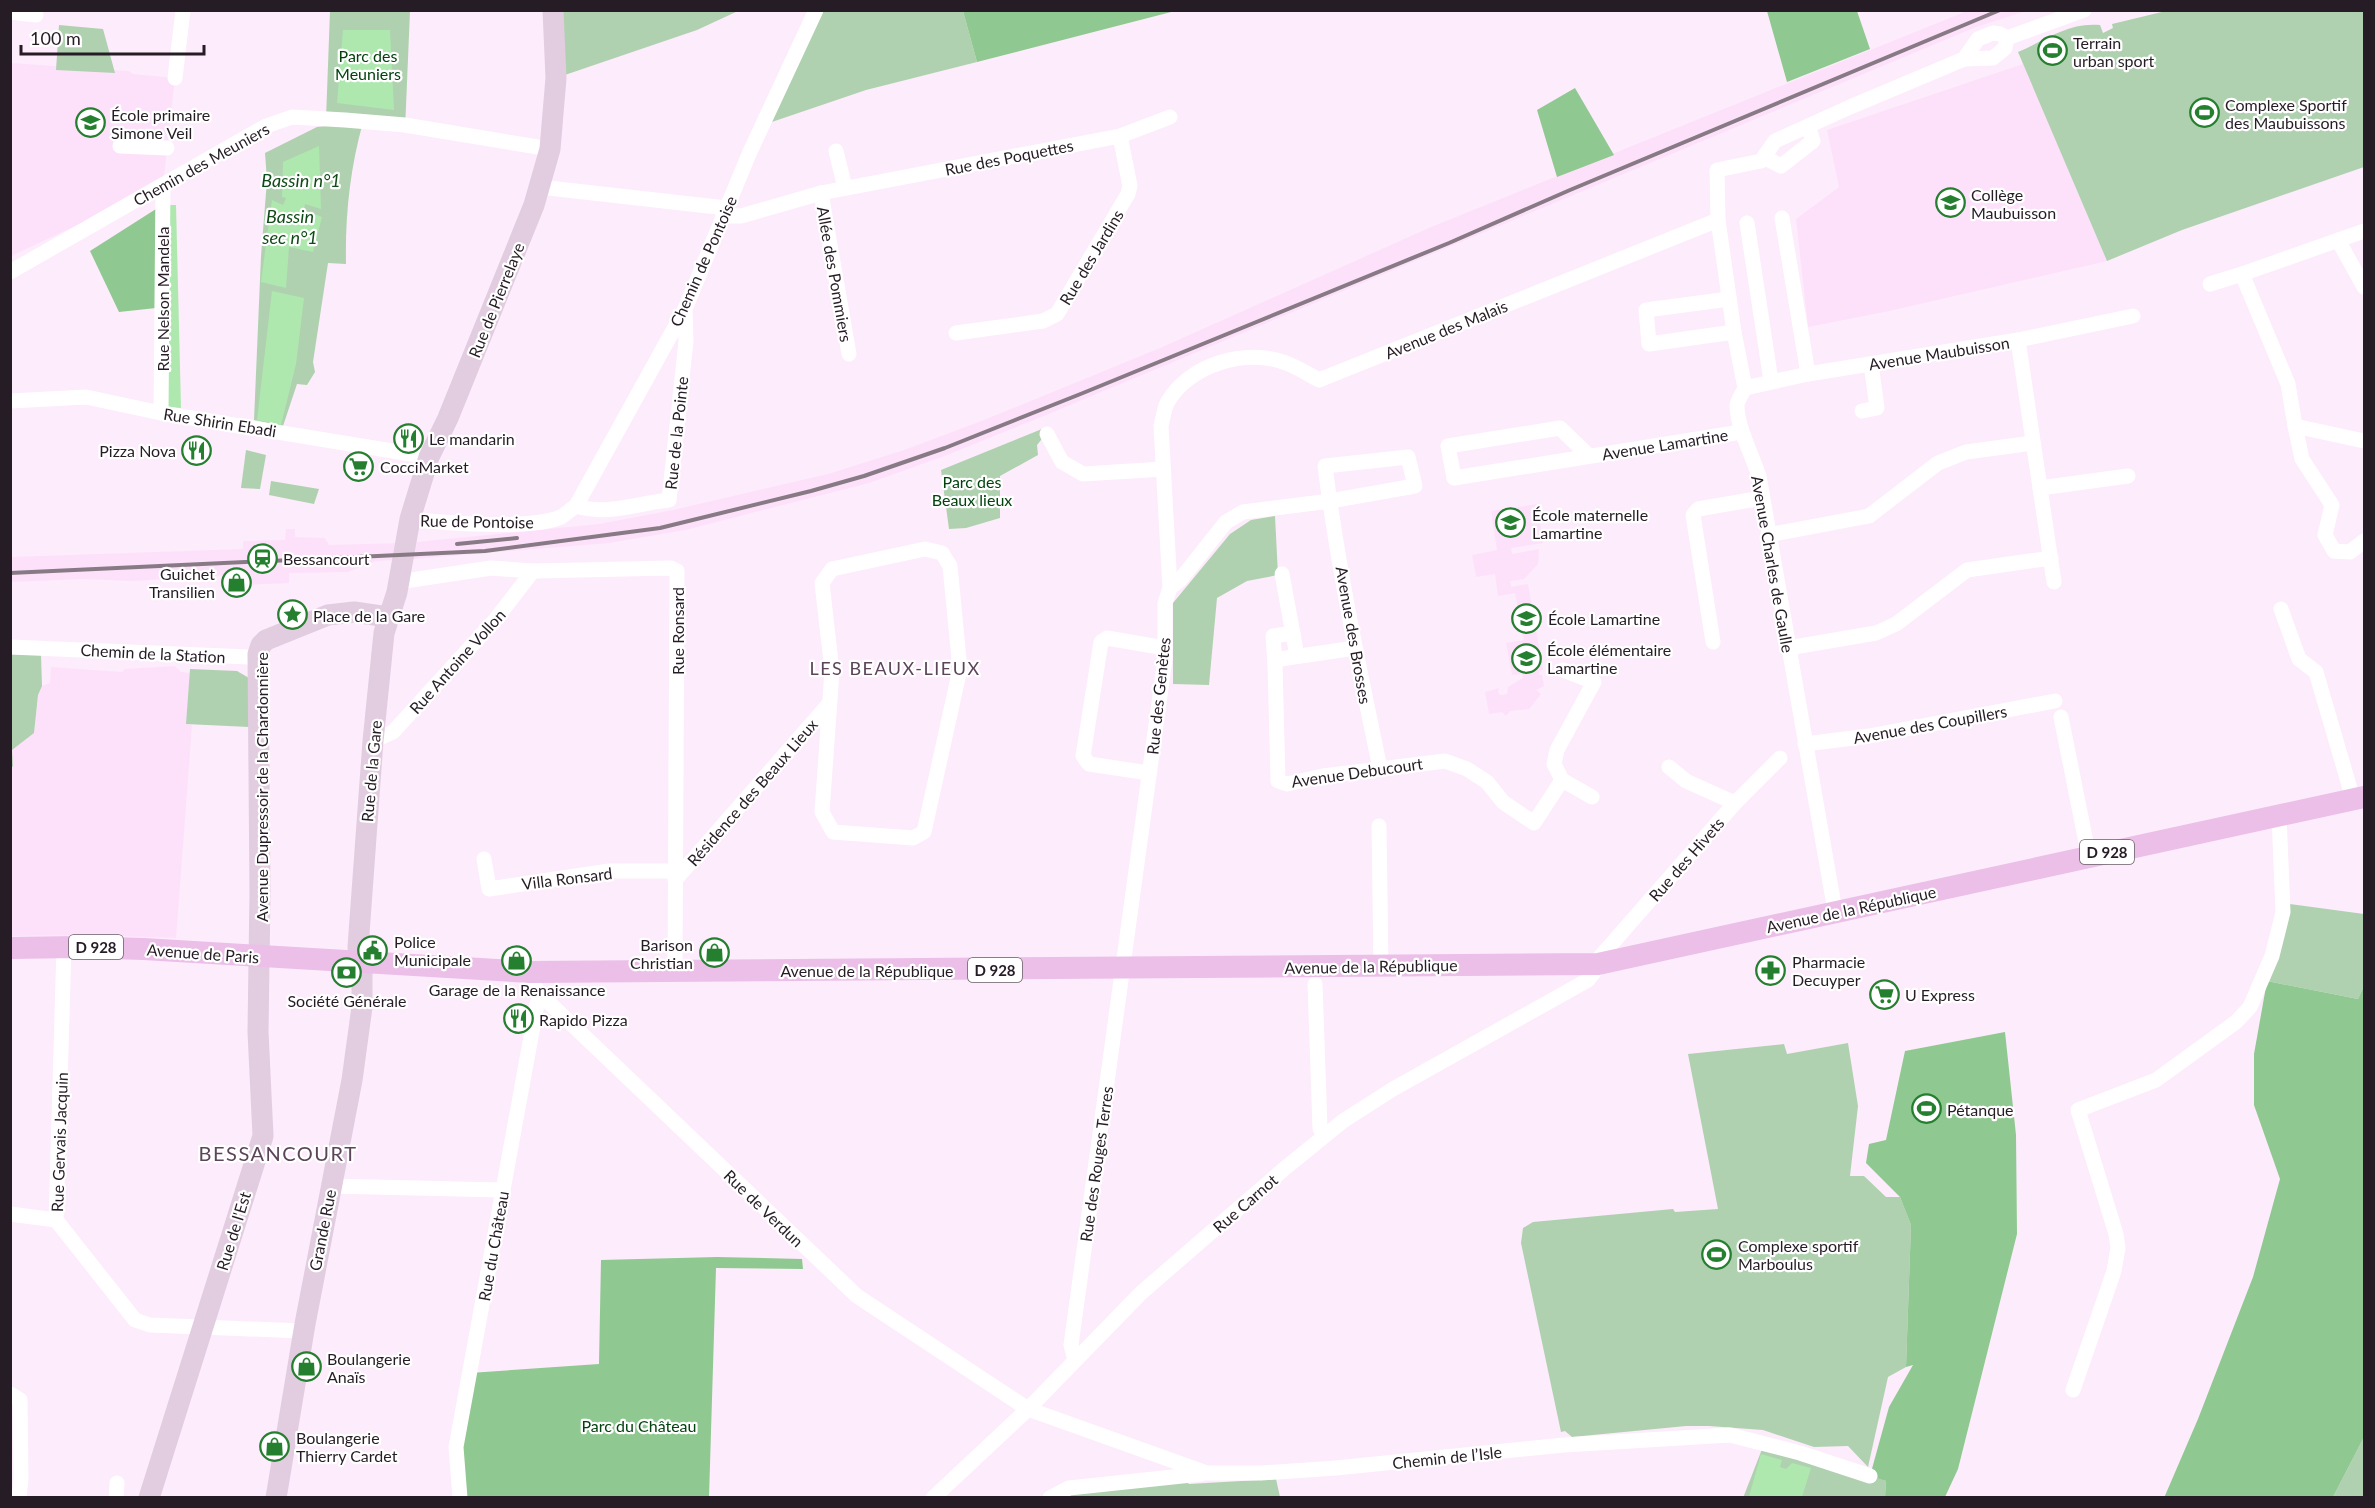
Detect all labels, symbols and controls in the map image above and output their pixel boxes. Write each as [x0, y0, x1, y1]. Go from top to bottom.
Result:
scale bar [21, 18, 204, 56]
text: 100 m [30, 27, 81, 49]
place label: Terrain urban sport [2073, 33, 2154, 70]
sports icon: Terrain urban sport [2036, 35, 2068, 67]
park label: Parc des Meuniers [335, 46, 401, 83]
place label: Complexe Sportif des Maubuissons [2225, 95, 2347, 132]
sports icon: Complexe Sportif des Maubuissons [2188, 97, 2220, 129]
place label: École primaire Simone Veil [111, 105, 210, 142]
school or university icon: École primaire Simone Veil [74, 107, 106, 139]
street label: Chemin des Meuniers [130, 119, 272, 209]
street label: Rue des Poquettes [943, 135, 1075, 179]
water label: Bassin n°1 [261, 169, 341, 191]
place label: Collège Maubuisson [1971, 185, 2056, 222]
school or university icon: Collège Maubuisson [1934, 187, 1966, 219]
street label: Chemin de Pontoise [666, 193, 740, 329]
water label: Bassin sec n°1 [261, 205, 318, 248]
street label: Allée des Pommiers [814, 205, 856, 343]
street label: Rue des Jardins [1055, 206, 1127, 308]
street label: Rue Nelson Mandela [153, 226, 172, 372]
street label: Rue de Pierrelaye [464, 240, 528, 360]
street label: Avenue des Malais [1382, 296, 1510, 362]
street label: Avenue Maubuisson [1867, 332, 2011, 374]
street label: Rue de la Pointe [661, 376, 691, 490]
street label: Rue Shirin Ebadi [162, 404, 278, 440]
restaurant icon: Le mandarin [392, 422, 424, 454]
street label: Avenue Lamartine [1601, 425, 1729, 463]
place label: Le mandarin [429, 429, 515, 448]
restaurant icon: Pizza Nova [181, 434, 213, 466]
place label: Pizza Nova [99, 441, 176, 460]
supermarket icon: CocciMarket [343, 450, 375, 482]
place label: CocciMarket [380, 457, 469, 476]
park label: Parc des Beaux lieux [932, 472, 1012, 509]
street label: Avenue Charles de Gaulle [1748, 474, 1798, 654]
place label: École maternelle Lamartine [1532, 505, 1648, 542]
school or university icon: École maternelle Lamartine [1495, 507, 1527, 539]
street label: Rue de Pontoise [420, 511, 534, 531]
station icon: Bessancourt [246, 542, 278, 574]
place label: Bessancourt [283, 549, 370, 568]
place label: Guichet Transilien [149, 564, 215, 601]
street label: Avenue des Brosses [1333, 565, 1375, 705]
shop icon: Guichet Transilien [220, 566, 252, 598]
street label: Rue Ronsard [668, 587, 687, 675]
place icon: Place de la Gare [276, 599, 308, 631]
school or university icon: École Lamartine [1511, 602, 1543, 634]
street label: Rue Antoine Vollon [405, 605, 509, 717]
place label: Place de la Gare [313, 606, 425, 625]
place label: École Lamartine [1548, 609, 1660, 628]
street label: Rue des Genètes [1142, 636, 1174, 756]
street label: Chemin de la Station [80, 640, 226, 666]
place label: École élémentaire Lamartine [1547, 640, 1671, 677]
school or university icon: École élémentaire Lamartine [1510, 642, 1542, 674]
street label: Avenue Dupressoir de la Chardonnière [252, 652, 271, 922]
district label: LES BEAUX-LIEUX [809, 657, 981, 679]
street label: Avenue des Coupillers [1852, 701, 2008, 747]
street label: Résidence des Beaux Lieux [683, 715, 821, 869]
street label: Rue de la Gare [357, 719, 385, 823]
street label: Avenue Debucourt [1290, 753, 1424, 791]
street label: Rue des Hivets [1645, 813, 1728, 905]
road number: D 928 [2080, 840, 2134, 864]
street label: Villa Ronsard [521, 863, 613, 893]
street label: Avenue de la République [1764, 882, 1938, 936]
place label: Police Municipale [394, 932, 471, 969]
public building icon: Police Municipale [357, 934, 389, 966]
road number: D 928 [69, 935, 123, 959]
place label: Barison Christian [630, 935, 693, 972]
shop icon: Barison Christian [698, 937, 730, 969]
street label: Avenue de Paris [146, 940, 260, 966]
shop icon: Garage de la Renaissance [501, 945, 533, 977]
place label: Pharmacie Decuyper [1792, 952, 1865, 989]
pharmacy icon: Pharmacie Decuyper [1755, 954, 1787, 986]
street label: Avenue de la République [1284, 955, 1458, 977]
bank icon: Société Générale [331, 956, 363, 988]
road number: D 928 [968, 958, 1022, 982]
street label: Avenue de la République [780, 961, 954, 980]
supermarket icon: U Express [1868, 978, 1900, 1010]
place label: Garage de la Renaissance [429, 980, 605, 999]
place label: U Express [1905, 985, 1975, 1004]
place label: Société Générale [287, 991, 407, 1010]
restaurant icon: Rapido Pizza [502, 1003, 534, 1035]
place label: Rapido Pizza [539, 1010, 628, 1029]
street label: Rue Gervais Jacquin [47, 1072, 71, 1212]
street label: Rue des Rouges Terres [1076, 1085, 1116, 1243]
sports icon: Pétanque [1910, 1093, 1942, 1125]
place label: Pétanque [1947, 1100, 2014, 1119]
district label: BESSANCOURT [199, 1141, 357, 1165]
street label: Rue de Verdun [721, 1166, 807, 1250]
street label: Rue Carnot [1209, 1170, 1281, 1236]
street label: Grande Rue [305, 1188, 339, 1272]
street label: Rue de l'Est [212, 1189, 254, 1273]
street label: Rue du Château [474, 1189, 512, 1303]
place label: Complexe sportif Marboulus [1738, 1236, 1859, 1273]
sports icon: Complexe sportif Marboulus [1701, 1238, 1733, 1270]
place label: Boulangerie Anaïs [327, 1349, 411, 1386]
shop icon: Boulangerie Anaïs [290, 1351, 322, 1383]
park label: Parc du Château [582, 1416, 697, 1435]
place label: Boulangerie Thierry Cardet [296, 1428, 398, 1465]
shop icon: Boulangerie Thierry Cardet [259, 1430, 291, 1462]
street label: Chemin de l’Isle [1391, 1442, 1503, 1472]

